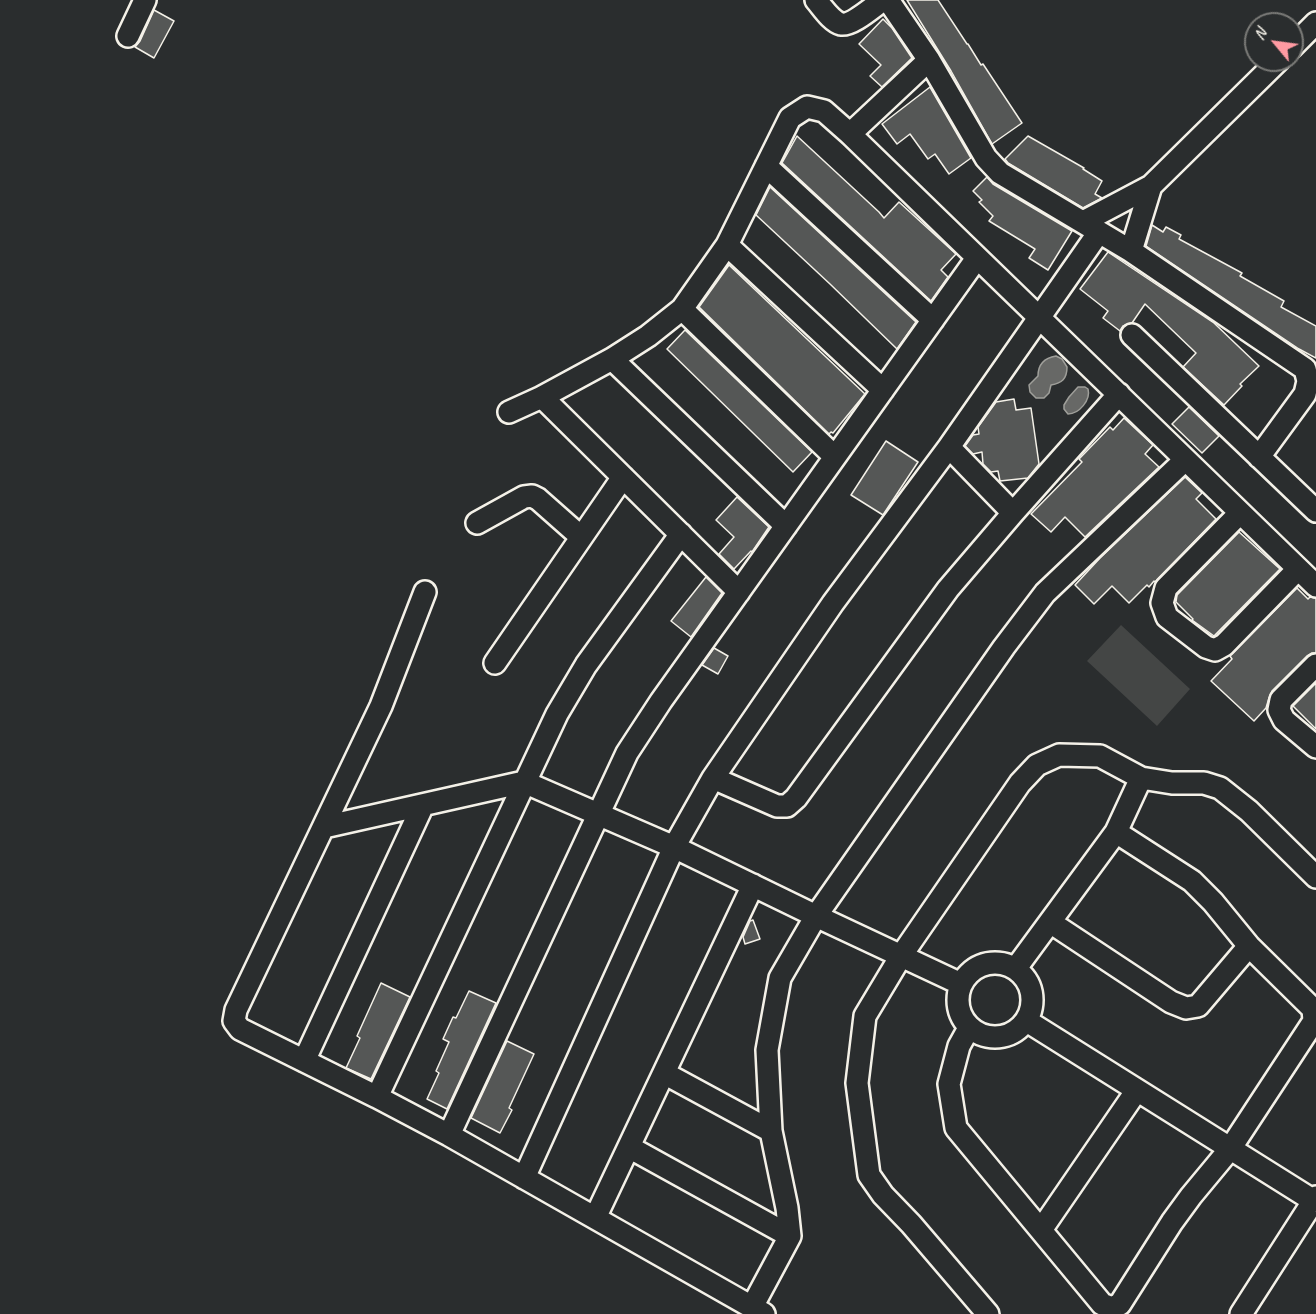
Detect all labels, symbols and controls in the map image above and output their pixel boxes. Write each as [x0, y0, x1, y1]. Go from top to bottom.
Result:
north arrow [1244, 12, 1304, 72]
text: N [1249, 25, 1271, 43]

